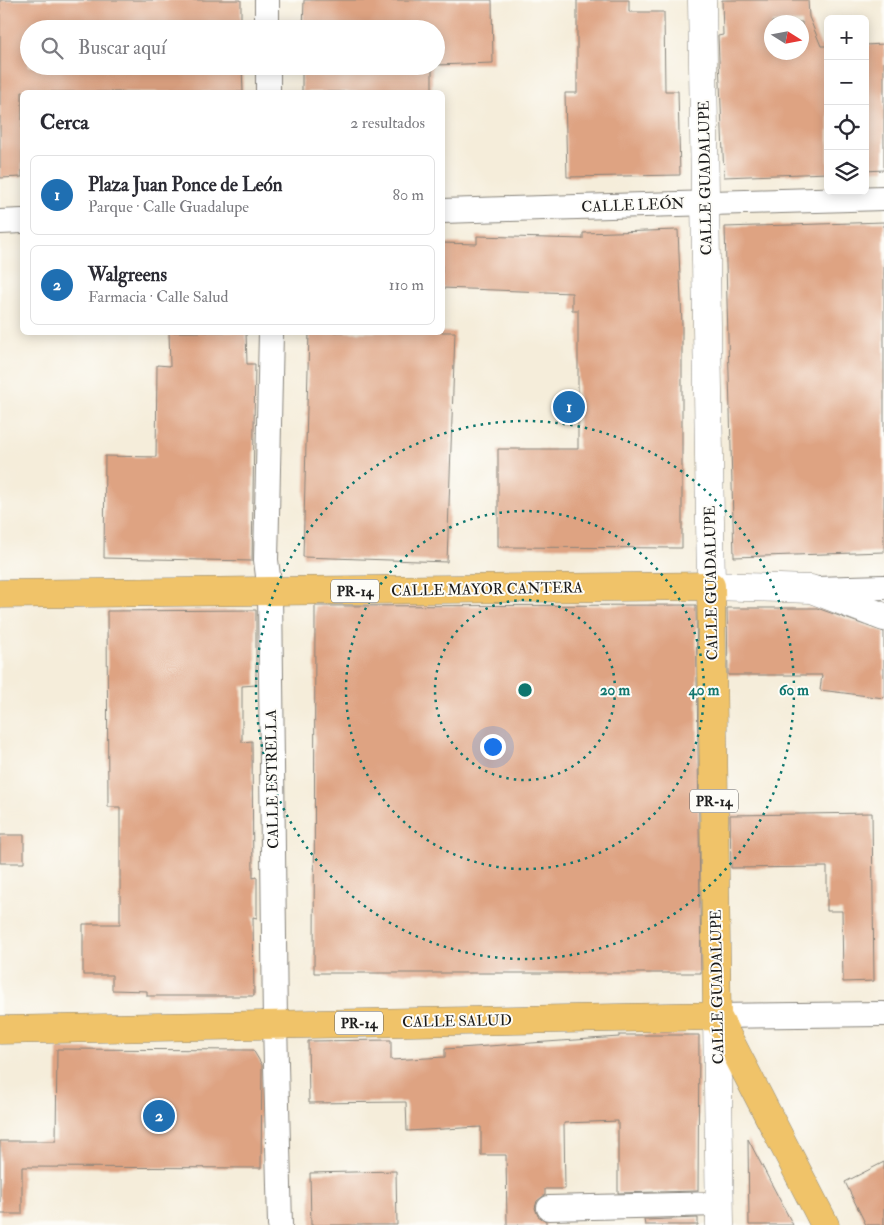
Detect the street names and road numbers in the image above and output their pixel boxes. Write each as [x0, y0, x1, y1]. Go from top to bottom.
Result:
street label: CALLE GUADALUPE [695, 100, 716, 256]
street label: CALLE LEÓN [581, 192, 686, 217]
street label: CALLE GUADALUPE [701, 505, 722, 661]
street label: CALLE MAYOR CANTERA [391, 578, 584, 601]
road number: PR-14 [331, 580, 379, 602]
street label: CALLE ESTRELLA [262, 709, 283, 849]
road number: PR-14 [690, 789, 738, 812]
street label: CALLE GUADALUPE [707, 909, 728, 1065]
road number: PR-14 [335, 1011, 383, 1034]
street label: CALLE SALUD [402, 1011, 512, 1032]

